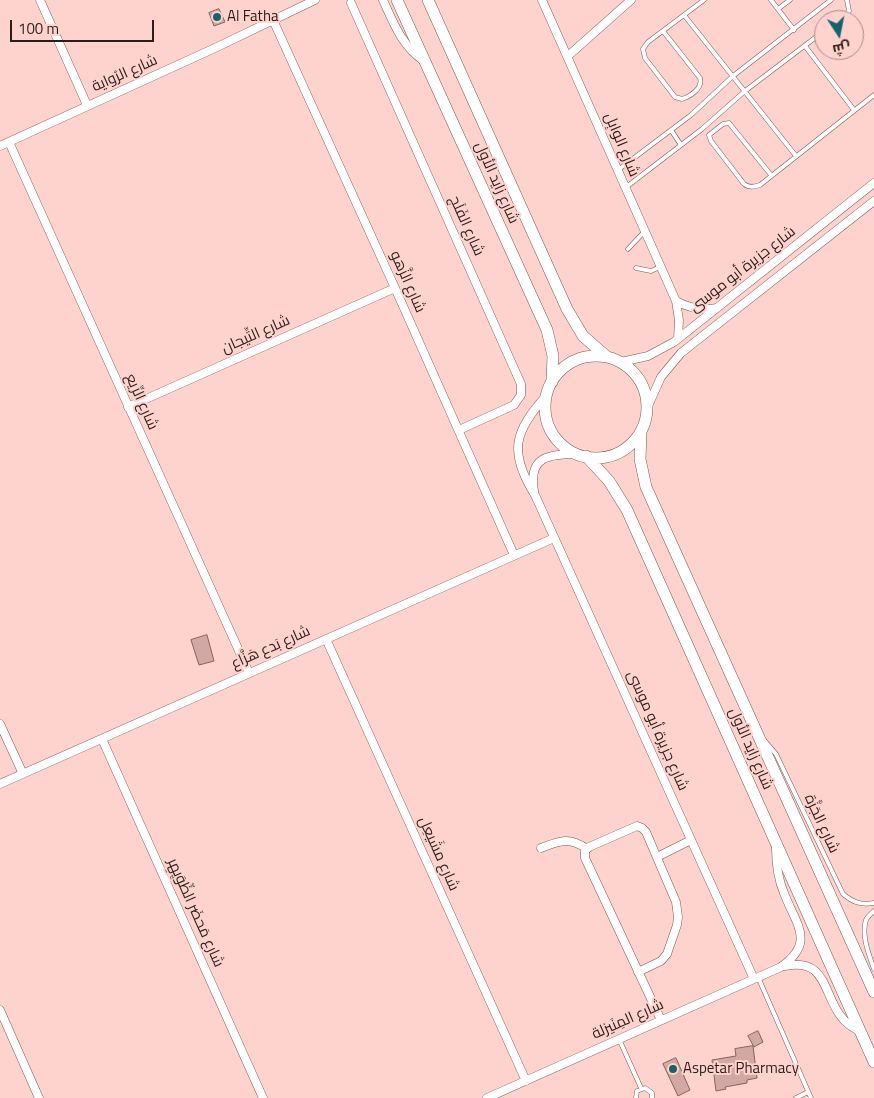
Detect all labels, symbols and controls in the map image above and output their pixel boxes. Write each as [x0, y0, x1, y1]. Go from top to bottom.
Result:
place label: Al Fatha [227, 8, 278, 26]
scale bar [12, 10, 156, 42]
north arrow [814, 10, 864, 60]
marker: Al Fatha [211, 11, 223, 23]
text: 100 m [18, 17, 59, 40]
text: ش [831, 37, 853, 61]
street label: شارع الرُواية [89, 52, 161, 96]
street label: شارع الوابِل [599, 110, 643, 180]
street label: شارع زايد الأول [470, 139, 522, 227]
street label: شارع الفَلَج [445, 193, 487, 259]
street label: شارع جزيرة أبو موسى [686, 223, 800, 317]
street label: شارع الزَّهو [385, 248, 429, 316]
street label: شارع التِّيجان [219, 312, 293, 358]
street label: شارع الرِّيع [121, 371, 161, 433]
street label: شارع بَدع هَزَّاع [229, 623, 313, 673]
street label: شارع جزيرة أبو موسى [622, 668, 692, 794]
street label: شارع زايد الأول [724, 705, 776, 793]
street label: شارع الجَزَّة [800, 792, 842, 856]
street label: شارع مشَيعِل [414, 814, 462, 894]
street label: شارع مَحضَر الظِّوَيِهِر [163, 856, 227, 970]
street label: شارع المِنَيزلة [589, 996, 667, 1044]
place label: Aspetar Pharmacy [683, 1060, 799, 1078]
marker: Aspetar Pharmacy [667, 1063, 679, 1075]

